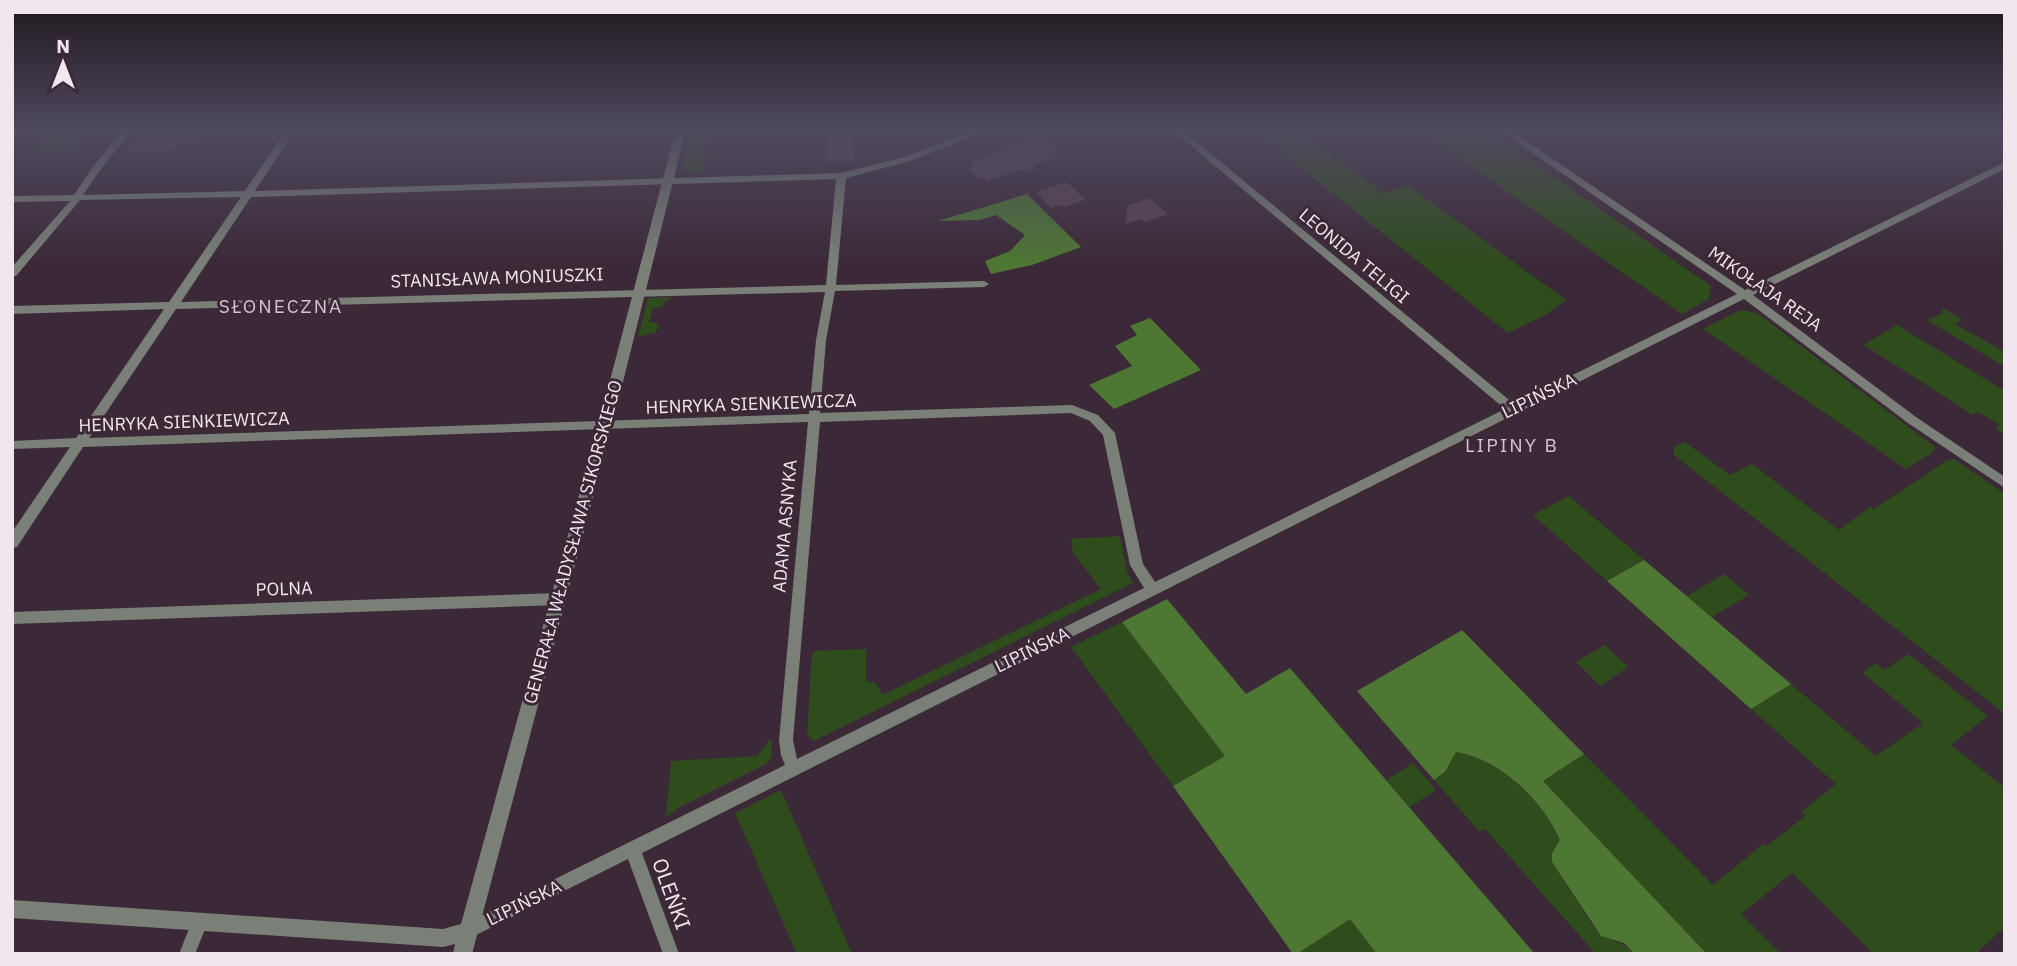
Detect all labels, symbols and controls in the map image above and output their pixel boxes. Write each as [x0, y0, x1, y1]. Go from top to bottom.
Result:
north arrow [28, 28, 98, 98]
text: N [56, 34, 70, 58]
street label: LEONIDA TELIGI [1295, 203, 1414, 308]
street label: MIKOŁAJA REJA [1704, 241, 1827, 337]
street label: STANISŁAWA MONIUSZKI [390, 262, 604, 293]
district label: SŁONECZNA [219, 294, 343, 318]
street label: LIPIŃSKA [1498, 367, 1580, 424]
street label: GENERAŁA WŁADYSŁAWA SIKORSKIEGO [518, 377, 627, 706]
street label: HENRYKA SIENKIEWICZA [645, 388, 857, 419]
street label: HENRYKA SIENKIEWICZA [78, 406, 290, 437]
district label: LIPINY B [1465, 433, 1559, 457]
street label: ADAMA ASNYKA [767, 458, 802, 594]
street label: POLNA [255, 576, 313, 601]
street label: LIPIŃSKA [991, 621, 1073, 678]
street label: OLEŃKI [646, 854, 698, 933]
street label: LIPIŃSKA [483, 874, 565, 931]

